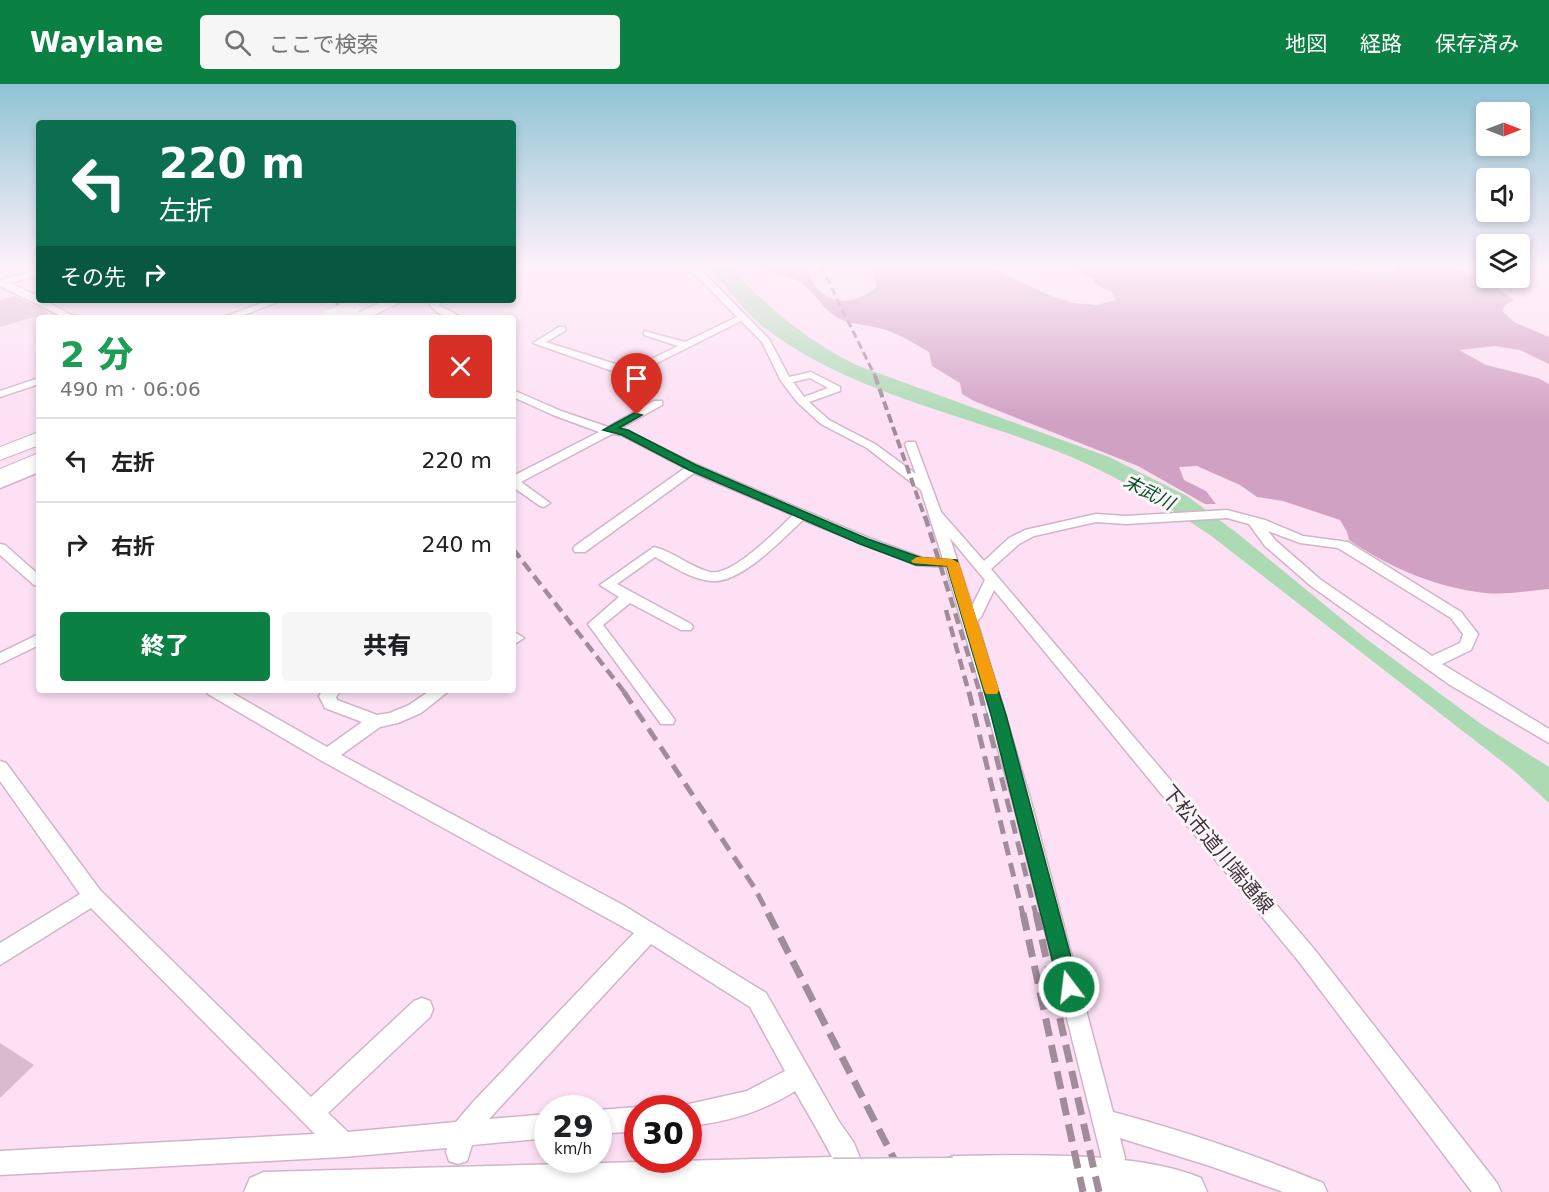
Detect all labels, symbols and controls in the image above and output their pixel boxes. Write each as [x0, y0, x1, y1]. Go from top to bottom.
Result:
search box [200, 15, 620, 69]
text: Waylane [30, 26, 164, 59]
icon: search [221, 26, 254, 59]
text: ここで検索 [269, 32, 379, 57]
text: 地図 [1285, 32, 1327, 56]
text: 経路 [1360, 32, 1402, 56]
text: 保存済み [1435, 32, 1519, 56]
north arrow [1476, 102, 1530, 156]
map controls [1476, 102, 1530, 288]
text: 220 m [159, 139, 305, 188]
icon: left [60, 144, 138, 222]
button: sound [1476, 168, 1530, 222]
text: 左折 [159, 195, 213, 226]
button: layers [1476, 234, 1530, 288]
icon: right [138, 258, 171, 291]
text: その先 [60, 265, 126, 290]
text: 2 分 [60, 334, 134, 375]
button: close [429, 335, 492, 398]
pin [611, 353, 662, 415]
icon: arrive [620, 362, 653, 395]
text: 490 m · 06:06 [60, 377, 201, 401]
icon: left [60, 444, 93, 477]
text: 220 m [422, 448, 492, 473]
text: 左折 [111, 450, 155, 475]
water label: 末武川 [1120, 470, 1180, 515]
icon: right [60, 528, 93, 561]
text: 240 m [422, 532, 492, 557]
text: 右折 [111, 534, 155, 559]
button: 終了 [60, 612, 270, 681]
button: 共有 [282, 612, 492, 681]
street label: 下松市道川端通線 [1157, 780, 1279, 918]
position arrow [1037, 955, 1101, 1019]
speed limit sign: 30 [624, 1095, 702, 1173]
text: 29 [552, 1109, 594, 1144]
text: km/h [554, 1140, 592, 1158]

